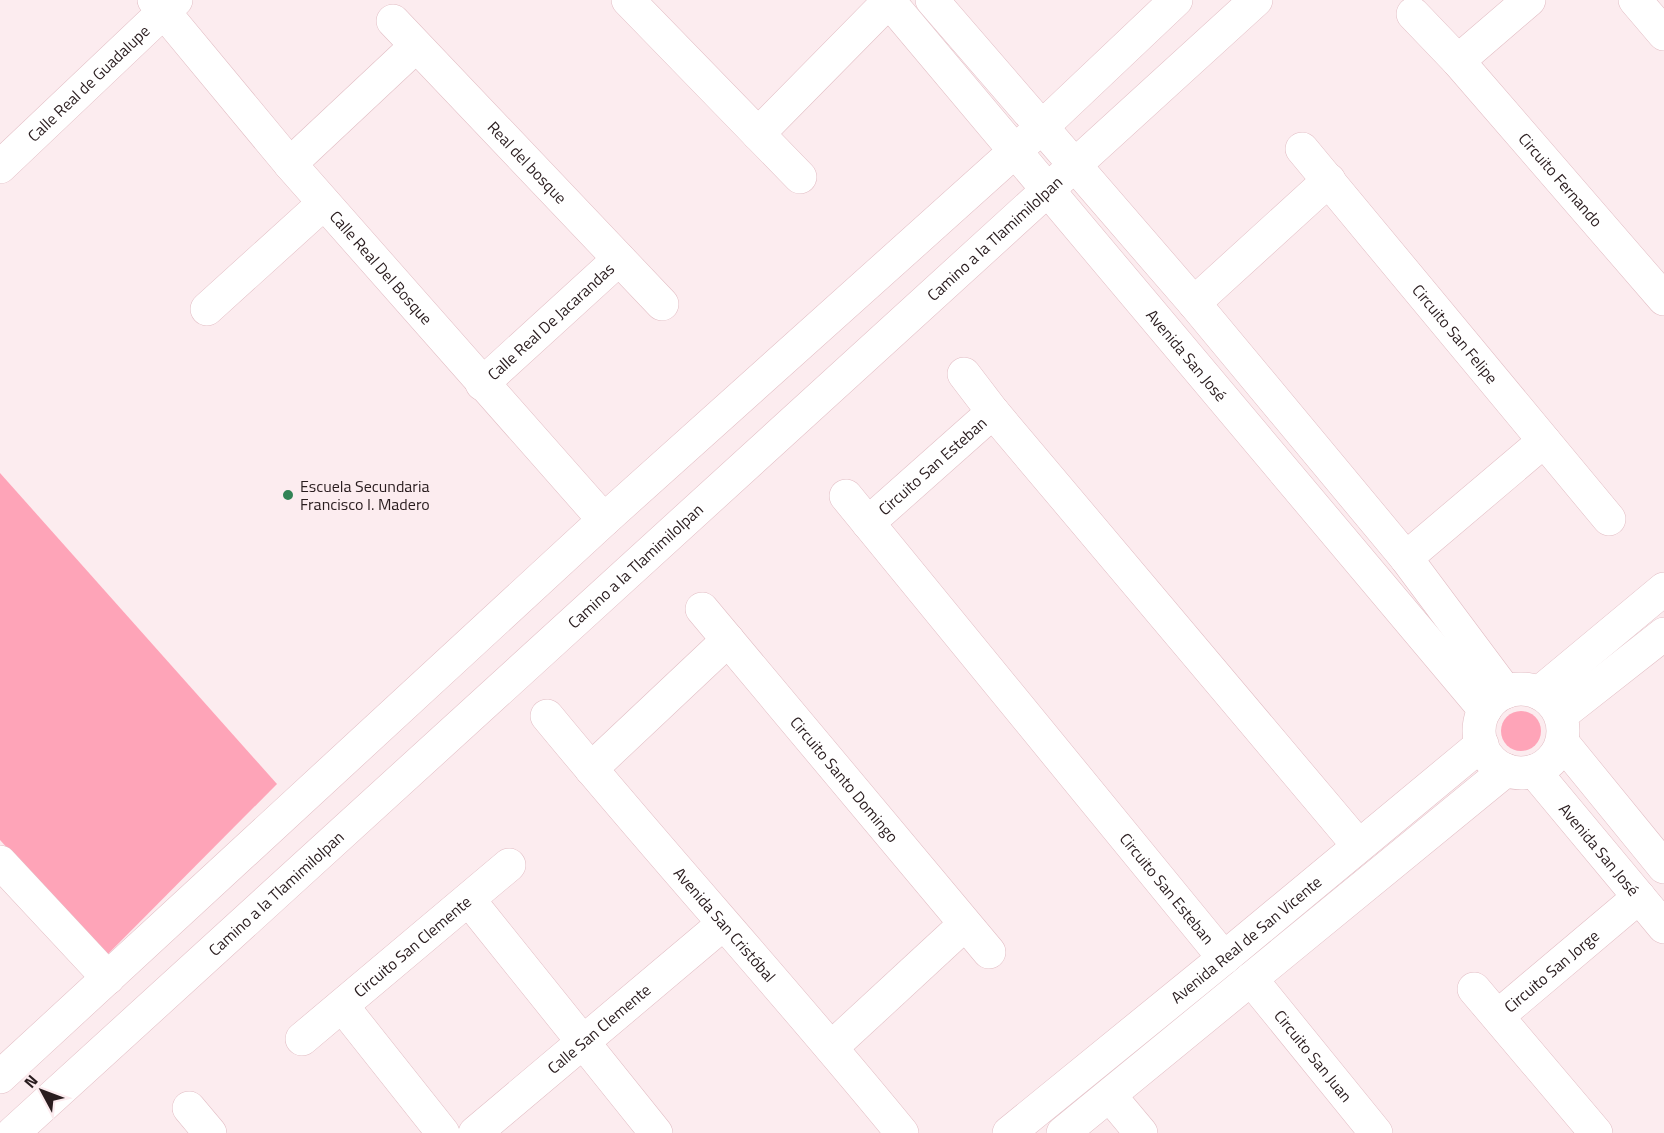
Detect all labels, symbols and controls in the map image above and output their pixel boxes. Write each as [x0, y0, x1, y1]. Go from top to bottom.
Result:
street label: Calle Real de Guadalupe [22, 19, 155, 147]
street label: Real del bosque [482, 116, 573, 209]
street label: Circuito Fernando [1513, 127, 1608, 232]
street label: Camino a la Tlamimilolpan [921, 170, 1068, 307]
street label: Calle Real Del Bosque [324, 205, 438, 330]
street label: Calle Real De Jacarandas [482, 257, 620, 386]
street label: Circuito San Felipe [1407, 279, 1504, 389]
street label: Avenida San José [1141, 304, 1233, 407]
street label: Circuito San Esteban [873, 411, 992, 521]
place label: Escuela Secundaria Francisco I. Madero [300, 474, 430, 516]
marker: Escuela Secundaria Francisco I. Madero [281, 488, 295, 502]
street label: Camino a la Tlamimilolpan [562, 498, 708, 634]
street label: Circuito Santo Domingo [785, 711, 904, 848]
street label: Avenida San José [1553, 798, 1645, 901]
street label: Camino a la Tlamimilolpan [203, 825, 349, 961]
street label: Circuito San Esteban [1114, 827, 1220, 949]
street label: Avenida San Cristóbal [668, 862, 781, 987]
street label: Avenida Real de San Vicente [1165, 870, 1327, 1009]
street label: Circuito San Clemente [348, 890, 476, 1003]
street label: Circuito San Jorge [1499, 924, 1604, 1018]
street label: Calle San Clemente [542, 978, 656, 1079]
street label: Circuito San Juan [1269, 1005, 1358, 1107]
north arrow [12, 1061, 72, 1121]
text: N [18, 1069, 43, 1093]

